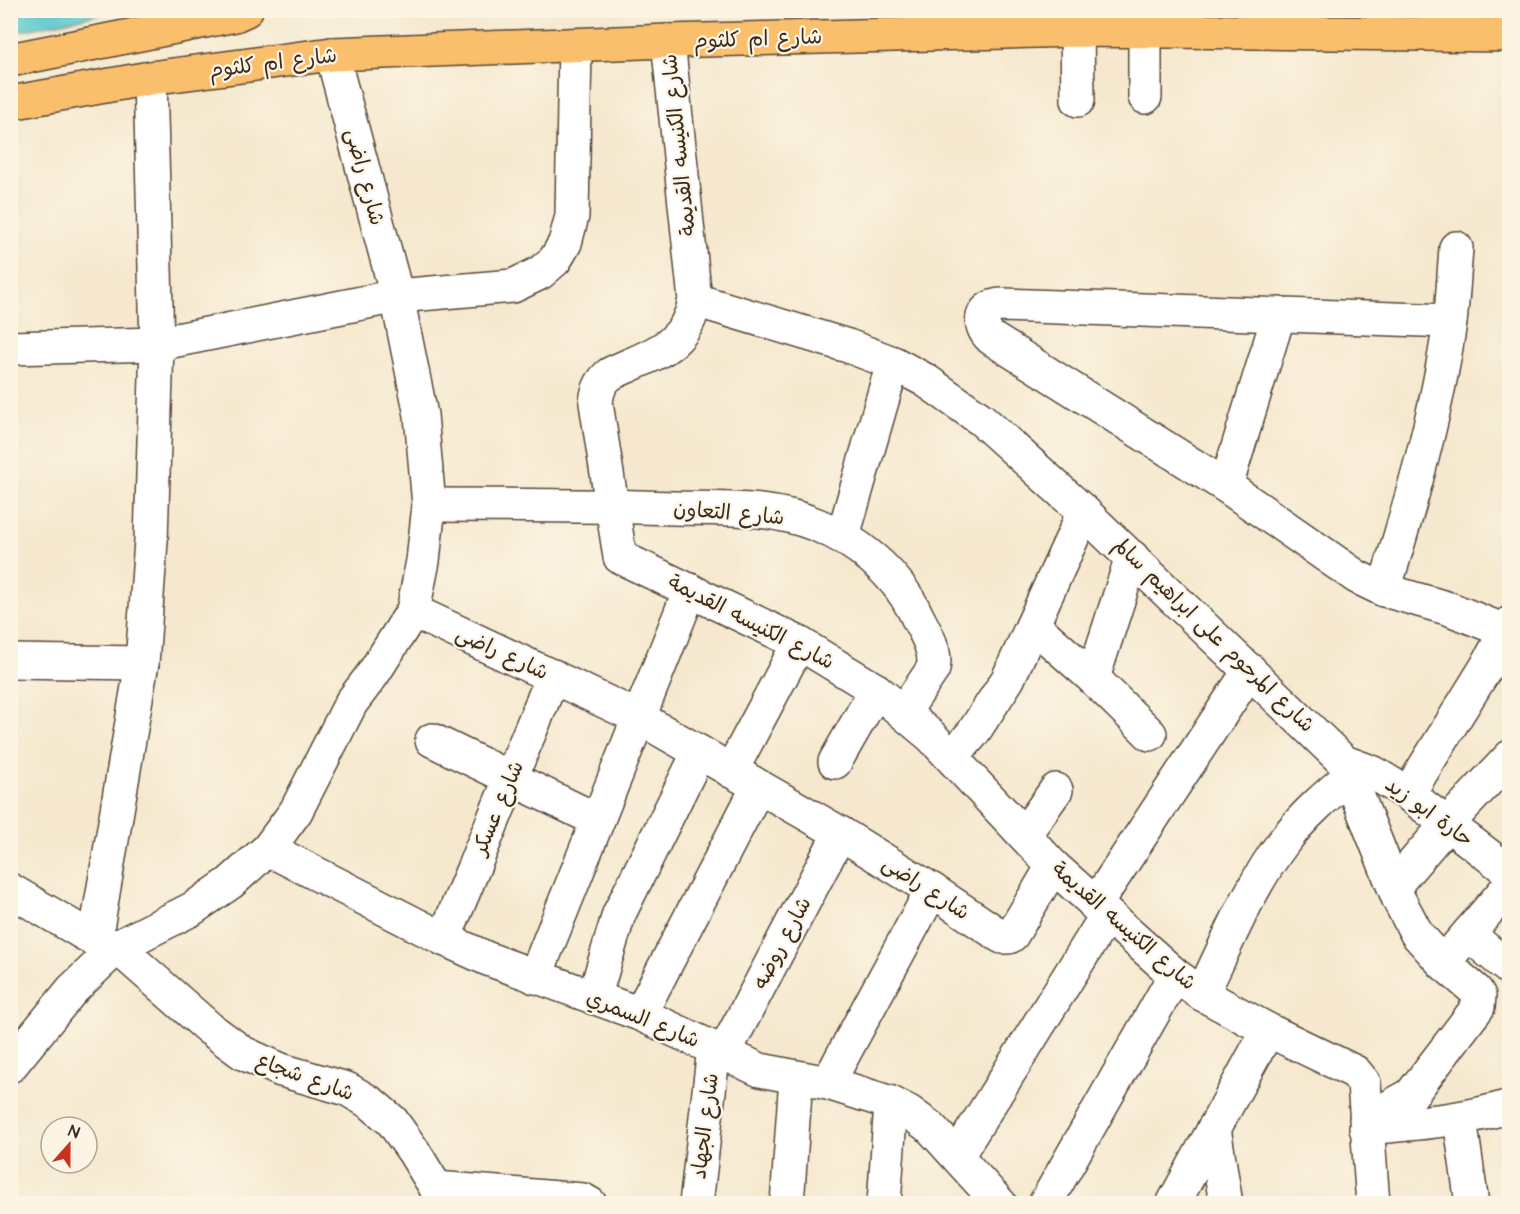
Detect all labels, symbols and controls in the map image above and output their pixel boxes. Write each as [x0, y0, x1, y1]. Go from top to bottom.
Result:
street label: شارع ام كلثوم [693, 22, 823, 57]
street label: شارع ام كلثوم [208, 41, 339, 86]
street label: شارع الكنيسه القديمة [655, 52, 703, 238]
street label: شارع راضى [338, 125, 392, 229]
street label: شارع التعاون [672, 494, 786, 532]
street label: شارع المرحوم على ابراهيم سالم [1106, 531, 1321, 740]
street label: شارع الكنيسه القديمة [663, 568, 839, 676]
street label: شارع راضى [451, 619, 553, 687]
street label: شارع عسكر [464, 756, 531, 862]
street label: حارة ابو زيد [1379, 770, 1479, 854]
street label: شارع راضى [877, 849, 975, 927]
street label: شارع الكنيسه القديمة [1045, 855, 1203, 997]
street label: شارع روضه [746, 892, 818, 994]
street label: شارع السمري [582, 983, 704, 1055]
street label: شارع شجاع [252, 1046, 358, 1108]
street label: شارع الجهاد [684, 1071, 726, 1181]
north arrow [39, 1115, 99, 1175]
text: N [65, 1120, 83, 1144]

